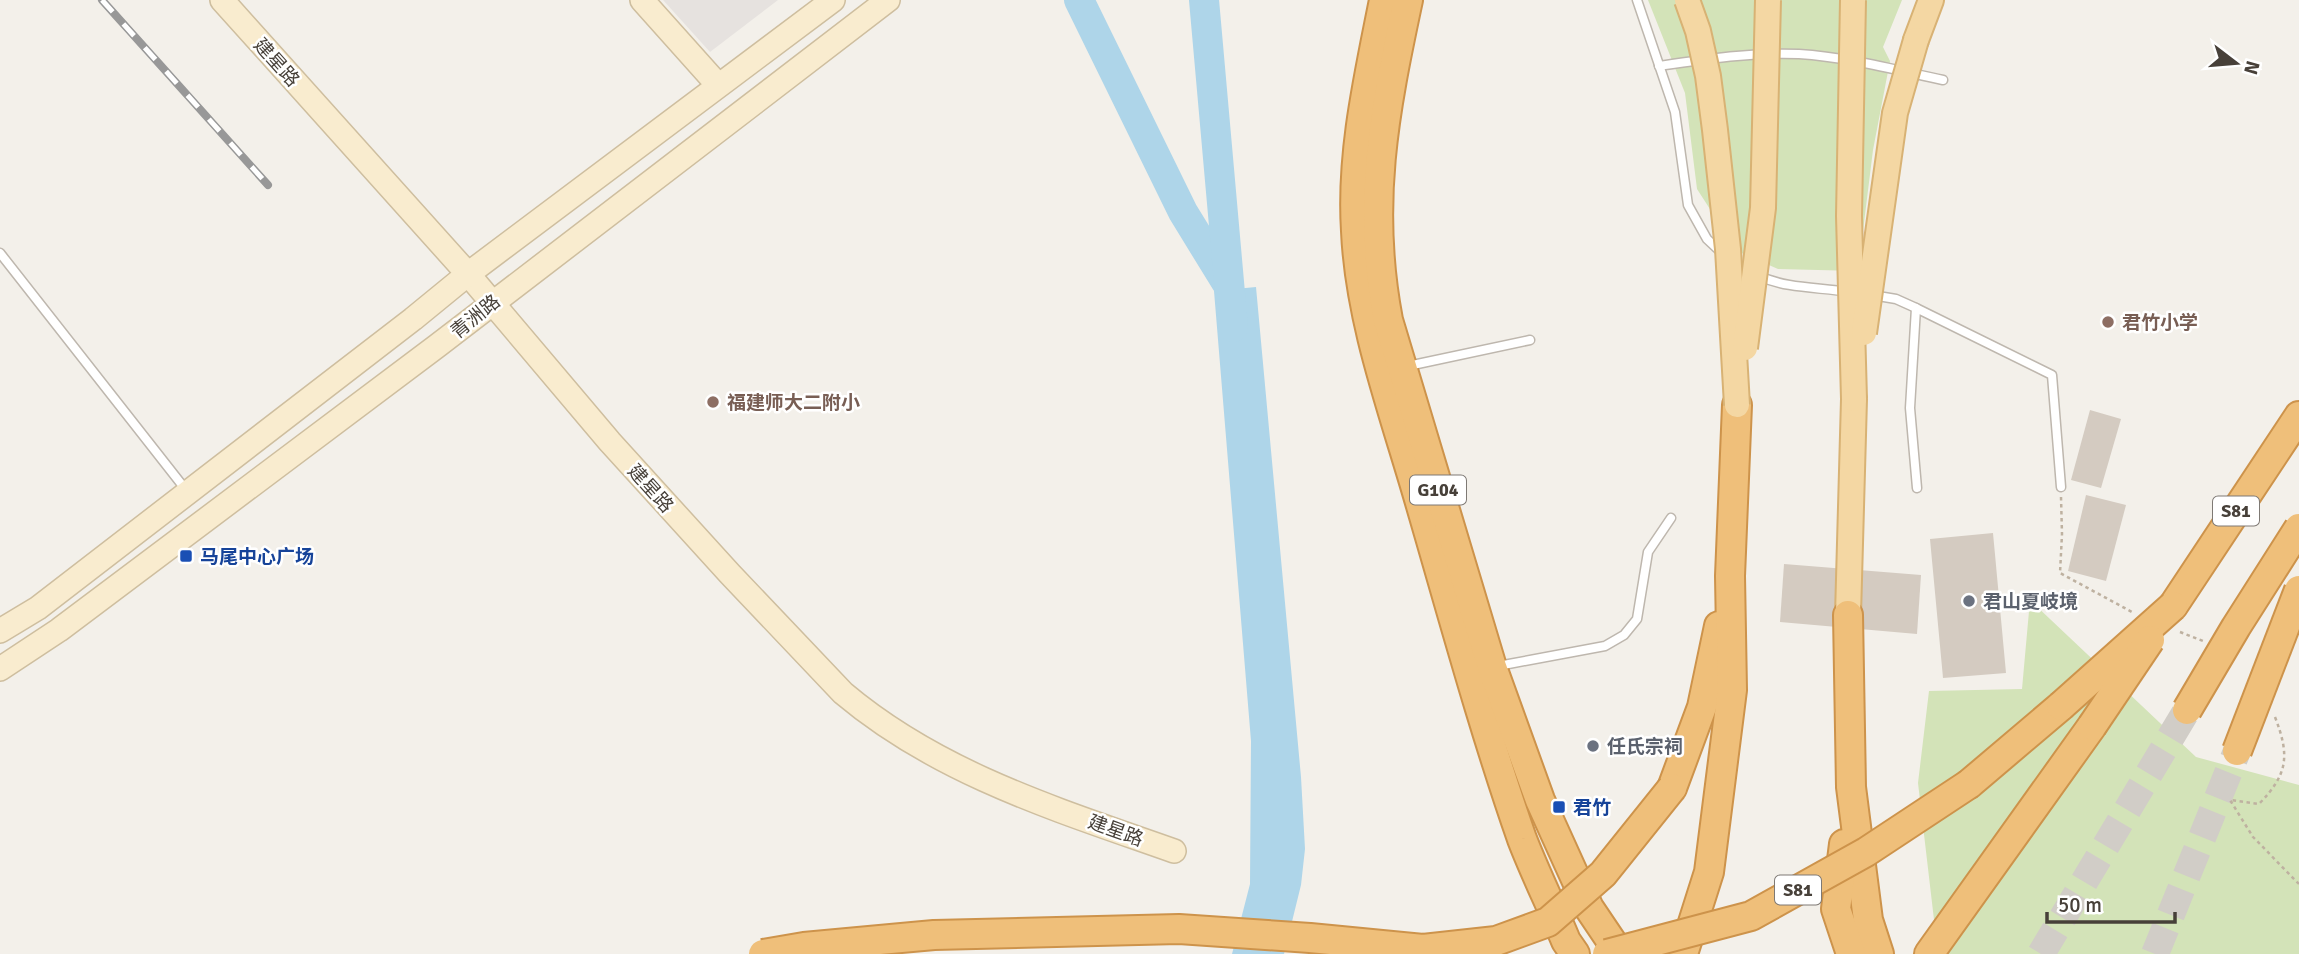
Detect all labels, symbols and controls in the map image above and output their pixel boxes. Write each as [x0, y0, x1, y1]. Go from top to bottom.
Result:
north arrow [2201, 28, 2271, 98]
street label: 建星路 [248, 33, 304, 92]
text: N [2238, 58, 2265, 77]
street label: 青洲路 [446, 290, 505, 344]
place label: 君竹小学 [2122, 311, 2198, 335]
marker: 君竹小学 [2100, 314, 2116, 330]
place label: 福建师大二附小 [727, 391, 860, 415]
marker: 福建师大二附小 [705, 394, 721, 410]
street label: 建星路 [622, 459, 678, 518]
road number: G104 [1410, 476, 1466, 504]
road number: S81 [2213, 496, 2259, 526]
place label: 马尾中心广场 [200, 545, 314, 569]
marker: 马尾中心广场 [178, 548, 194, 564]
place label: 君山夏岐境 [1983, 590, 2078, 614]
marker: 君山夏岐境 [1961, 593, 1977, 609]
place label: 任氏宗祠 [1607, 735, 1683, 759]
marker: 任氏宗祠 [1585, 738, 1601, 754]
place label: 君竹 [1573, 796, 1611, 820]
marker: 君竹 [1551, 799, 1567, 815]
street label: 建星路 [1085, 810, 1147, 852]
road number: S81 [1775, 876, 1821, 904]
scale bar [2047, 880, 2175, 924]
text: 50 m [2058, 892, 2102, 918]

